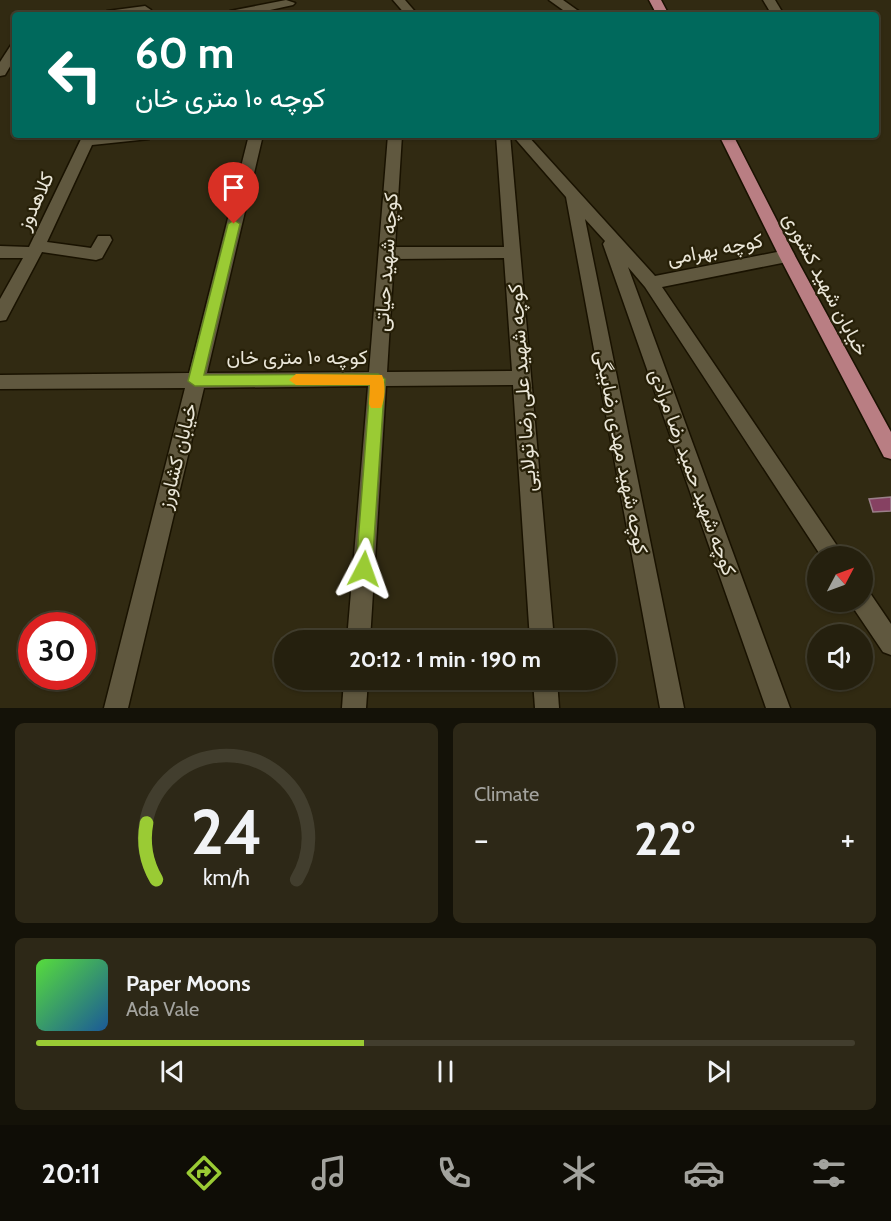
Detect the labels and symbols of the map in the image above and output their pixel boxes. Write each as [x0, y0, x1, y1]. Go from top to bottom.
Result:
pin [208, 162, 259, 224]
street label: کلاهدوز [11, 168, 60, 235]
street label: کوچه شهید حیاتی [369, 192, 405, 332]
street label: خیابان شهید کشوری [777, 208, 874, 360]
street label: کوچه بهرامی [665, 228, 765, 272]
street label: کوچه شهید علی رضا تولایی [503, 283, 543, 493]
street label: کوچه ۱۰ متری خان [226, 345, 368, 371]
street label: کوچه شهید مهدی رضابیگی [588, 348, 654, 557]
street label: کوچه شهید حمید رضا مرادی [642, 365, 742, 580]
street label: خیابان کشاورز [152, 401, 203, 513]
position arrow [332, 537, 396, 601]
north arrow [807, 546, 873, 612]
speed limit sign: 30 [18, 612, 96, 690]

